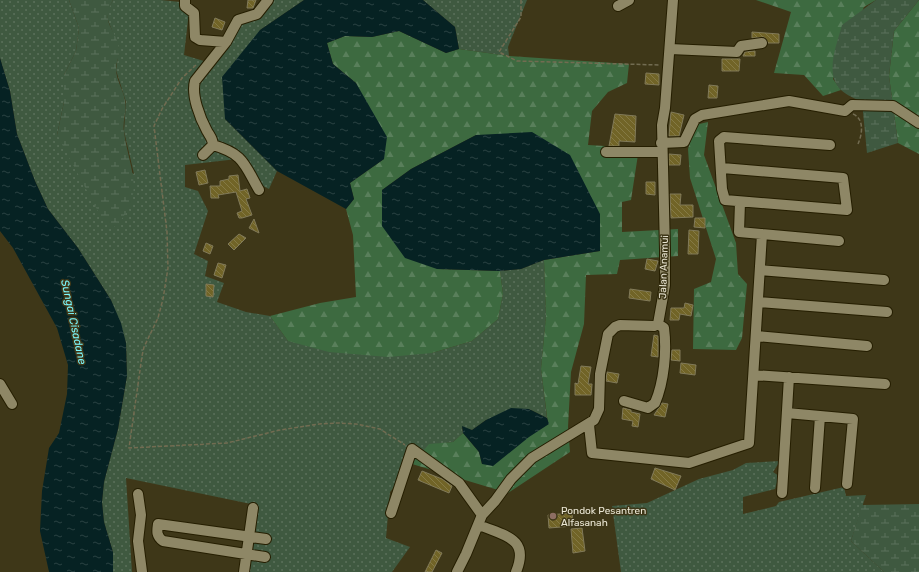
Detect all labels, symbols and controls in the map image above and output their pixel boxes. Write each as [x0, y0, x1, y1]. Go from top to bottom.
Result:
street label: Jalan Anamui [657, 235, 671, 299]
water label: Sungai Cisadane [58, 279, 89, 366]
place label: Pondok Pesantren Alfasanah [561, 505, 646, 529]
marker: Pondok Pesantren Alfasanah [548, 511, 558, 521]

